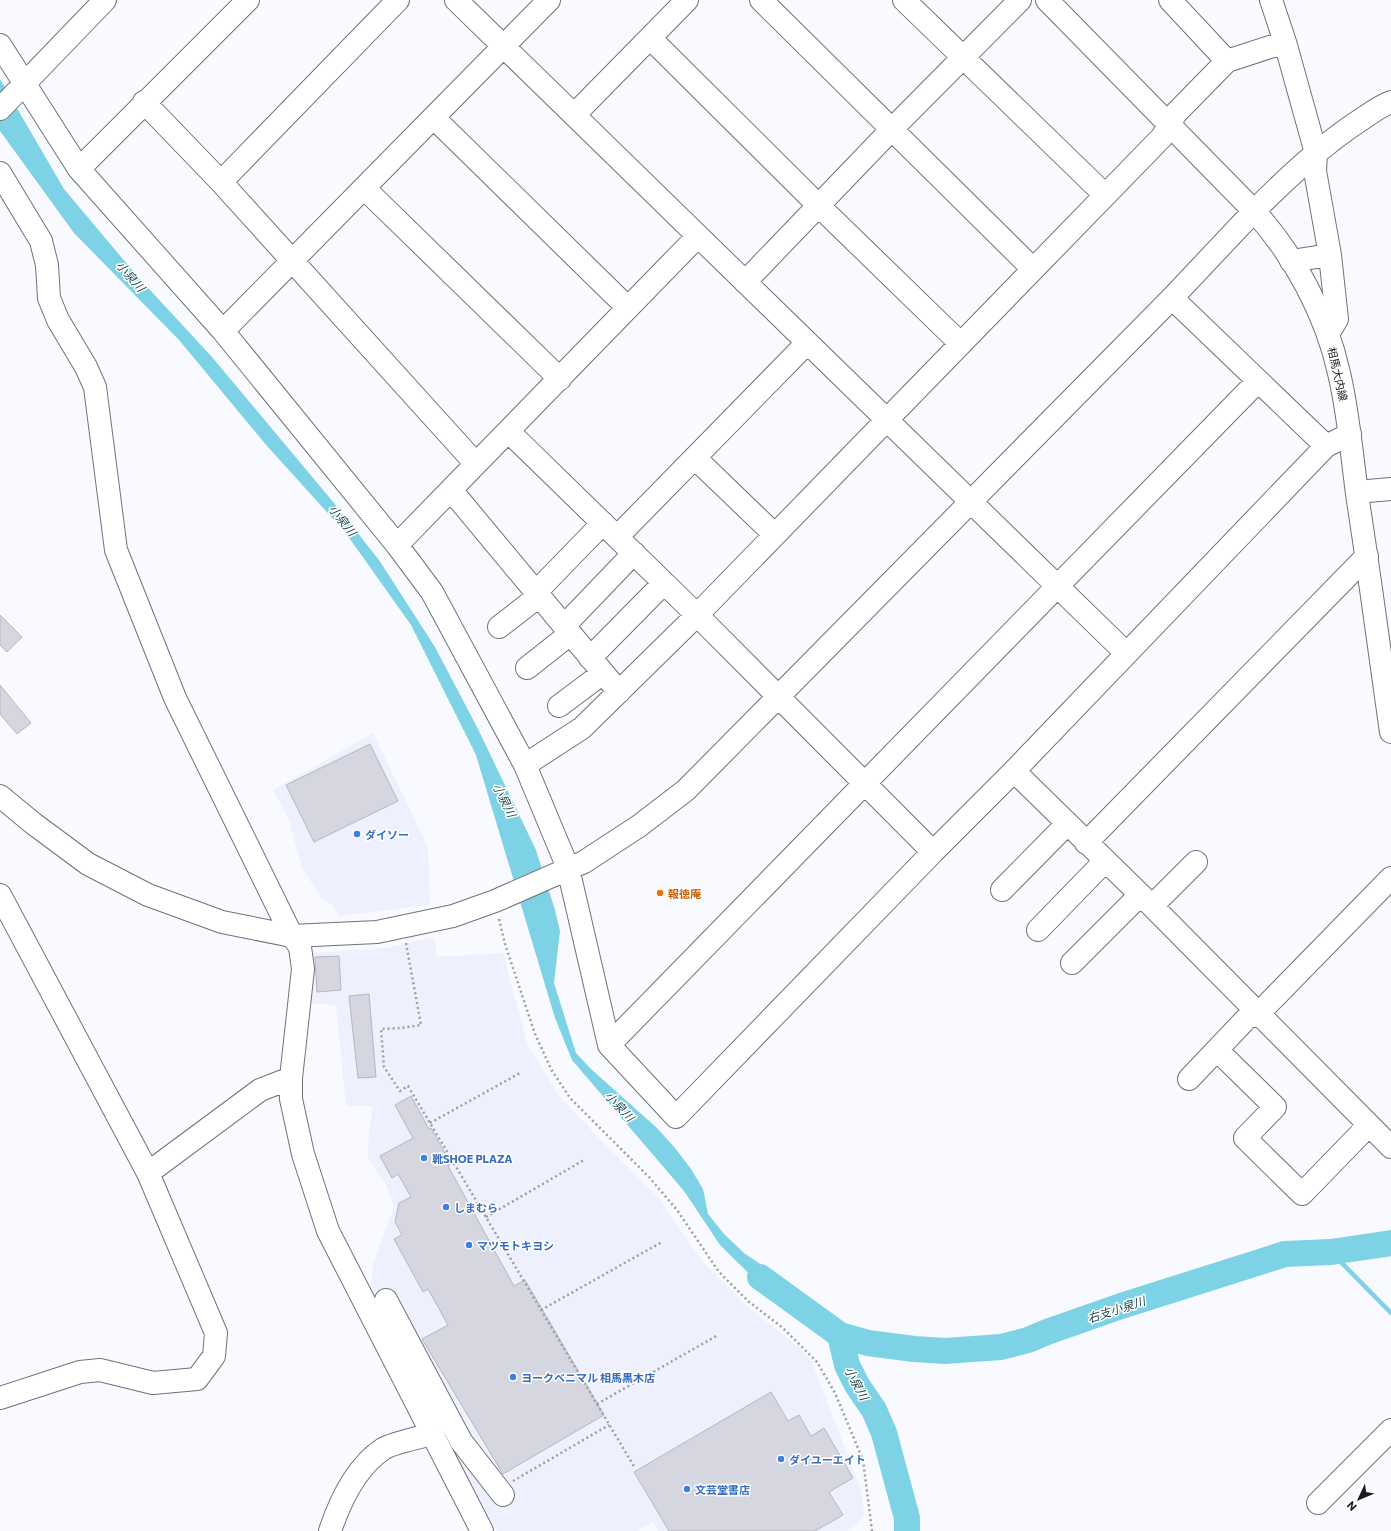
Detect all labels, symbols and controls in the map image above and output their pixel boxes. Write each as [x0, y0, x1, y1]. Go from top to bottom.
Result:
water label: 小泉川 [114, 258, 149, 296]
street label: 相馬大内線 [1325, 346, 1351, 402]
water label: 小泉川 [326, 502, 361, 540]
water label: 小泉川 [491, 781, 520, 821]
place label: ダイソー [365, 828, 409, 841]
marker: ダイソー [352, 829, 362, 839]
place label: 報徳庵 [668, 887, 702, 900]
marker: 報徳庵 [655, 888, 665, 898]
water label: 小泉川 [603, 1088, 639, 1125]
place label: 靴SHOE PLAZA [432, 1152, 512, 1165]
marker: 靴SHOE PLAZA [419, 1153, 429, 1163]
place label: しまむら [454, 1201, 498, 1214]
marker: しまむら [441, 1202, 451, 1212]
place label: マツモトキヨシ [477, 1239, 554, 1252]
marker: マツモトキヨシ [464, 1240, 474, 1250]
water label: 右支小泉川 [1085, 1292, 1149, 1325]
water label: 小泉川 [842, 1364, 873, 1404]
place label: ヨークベニマル 相馬黒木店 [521, 1371, 655, 1384]
marker: ヨークベニマル 相馬黒木店 [508, 1372, 518, 1382]
place label: ダイユーエイト [789, 1453, 866, 1466]
marker: ダイユーエイト [776, 1454, 786, 1464]
north arrow [1339, 1479, 1379, 1519]
place label: 文芸堂書店 [695, 1483, 750, 1496]
marker: 文芸堂書店 [682, 1484, 692, 1494]
text: N [1344, 1499, 1359, 1514]

